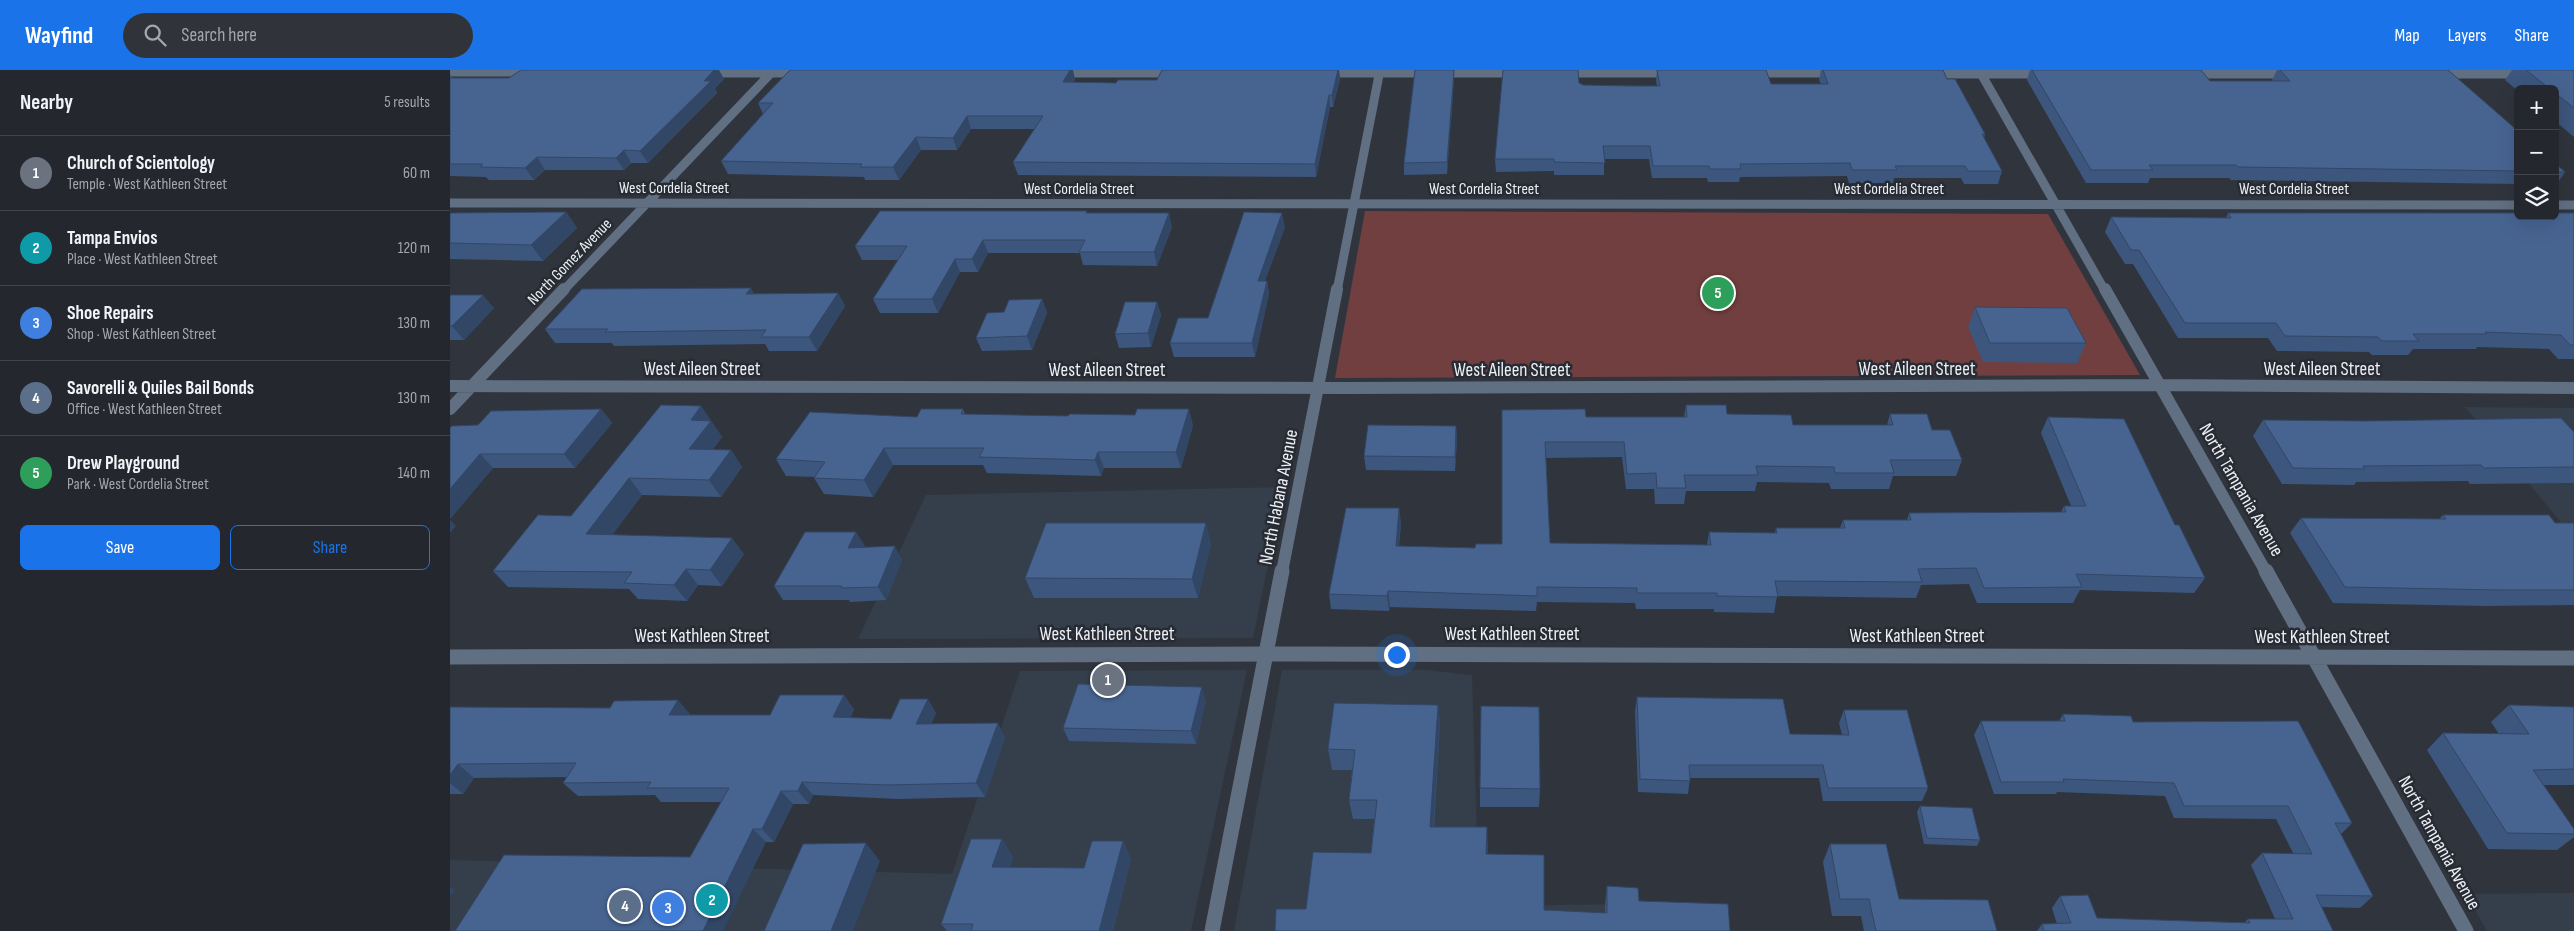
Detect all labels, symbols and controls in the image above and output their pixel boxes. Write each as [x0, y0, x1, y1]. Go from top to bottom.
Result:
search box [123, 13, 473, 58]
text: Wayfind [25, 21, 93, 50]
icon: search [141, 21, 169, 49]
text: Search here [181, 24, 257, 47]
text: Map [2395, 25, 2420, 46]
text: Layers [2448, 25, 2487, 46]
text: Share [2515, 25, 2549, 46]
map controls [2514, 85, 2559, 220]
button: + [2514, 85, 2559, 130]
text: Nearby [20, 90, 73, 115]
text: 5 results [384, 93, 430, 112]
button: − [2514, 130, 2559, 175]
text: Church of Scientology [67, 152, 215, 175]
text: 1 [33, 164, 39, 183]
text: 60 m [403, 164, 430, 183]
text: Temple · West Kathleen Street [67, 175, 227, 194]
button: layers [2514, 175, 2559, 220]
street label: West Cordelia Street [619, 179, 729, 198]
street label: West Cordelia Street [1024, 180, 1134, 199]
street label: West Cordelia Street [1429, 180, 1539, 199]
street label: West Cordelia Street [1834, 180, 1944, 199]
street label: West Cordelia Street [2239, 180, 2349, 199]
street label: North Gomez Avenue [524, 215, 616, 309]
text: Tampa Envios [67, 227, 157, 250]
text: 2 [32, 239, 40, 258]
text: 120 m [398, 239, 430, 258]
text: Place · West Kathleen Street [67, 250, 218, 269]
pin: 5 [1702, 274, 1734, 312]
text: Shoe Repairs [67, 302, 153, 325]
text: 3 [32, 314, 40, 333]
text: 130 m [398, 314, 430, 333]
text: Shop · West Kathleen Street [67, 325, 216, 344]
street label: West Aileen Street [643, 358, 761, 381]
street label: West Aileen Street [1858, 358, 1976, 381]
street label: West Aileen Street [2263, 358, 2381, 381]
street label: West Aileen Street [1048, 359, 1166, 382]
street label: West Aileen Street [1453, 359, 1571, 382]
text: Savorelli & Quiles Bail Bonds [67, 377, 254, 400]
text: 4 [32, 389, 40, 408]
text: 130 m [398, 389, 430, 408]
text: Office · West Kathleen Street [67, 400, 222, 419]
street label: North Tampania Avenue [2194, 419, 2288, 561]
street label: North Habana Avenue [1255, 427, 1303, 567]
text: Drew Playground [67, 452, 180, 475]
text: 5 [32, 464, 40, 483]
text: 140 m [398, 464, 430, 483]
text: Park · West Cordelia Street [67, 475, 209, 494]
button: Save [20, 525, 220, 570]
button: Share [230, 525, 430, 570]
street label: West Kathleen Street [1039, 623, 1175, 646]
street label: West Kathleen Street [1444, 623, 1580, 646]
street label: West Kathleen Street [634, 625, 770, 648]
street label: West Kathleen Street [1849, 625, 1985, 648]
street label: West Kathleen Street [2254, 626, 2390, 649]
your location [1384, 642, 1410, 668]
pin: 1 [1092, 661, 1124, 699]
street label: North Tampania Avenue [2393, 772, 2485, 914]
pin: 2 [696, 881, 728, 919]
pin: 4 [609, 887, 641, 925]
pin: 3 [652, 889, 684, 927]

